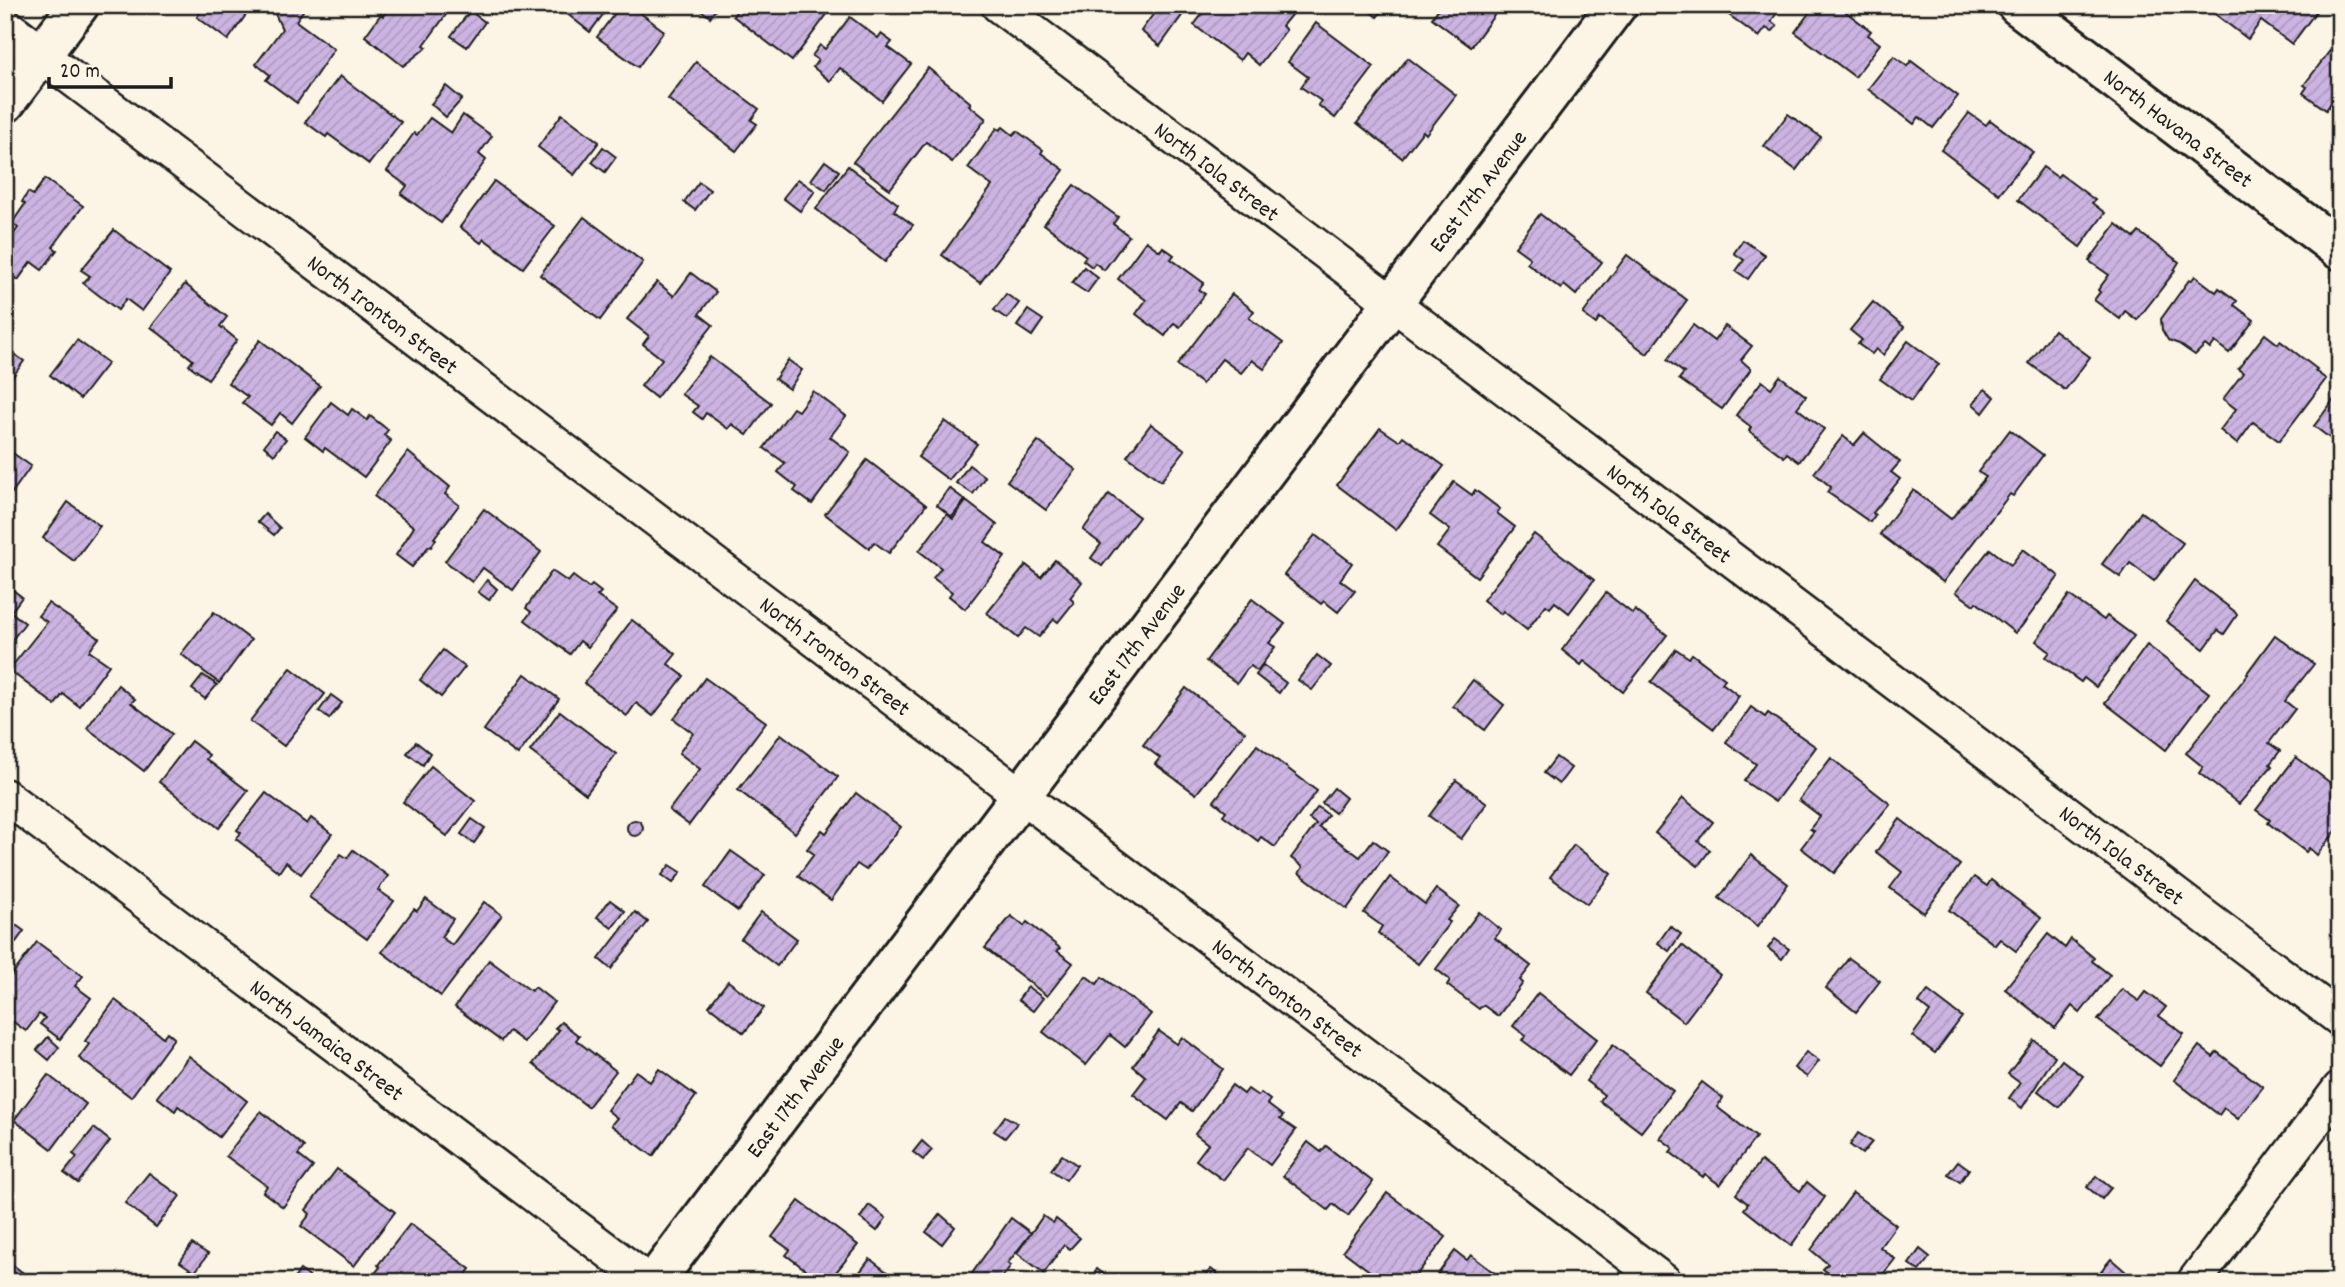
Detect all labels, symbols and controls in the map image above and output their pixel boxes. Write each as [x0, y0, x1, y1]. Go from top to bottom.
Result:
scale bar [49, 46, 172, 90]
text: 20 m [60, 58, 100, 88]
street label: North Havana Street [2095, 63, 2258, 198]
street label: North Iola Street [1146, 115, 1285, 232]
street label: East 17th Avenue [1423, 124, 1537, 261]
street label: North Ironton Street [299, 248, 464, 384]
street label: North Iola Street [1598, 457, 1737, 574]
street label: East 17th Avenue [1081, 577, 1196, 714]
street label: North Ironton Street [751, 590, 916, 726]
street label: North Iola Street [2051, 799, 2190, 915]
street label: North Ironton Street [1204, 932, 1368, 1068]
street label: North Jamaica Street [241, 973, 409, 1111]
street label: East 17th Avenue [740, 1030, 854, 1166]

